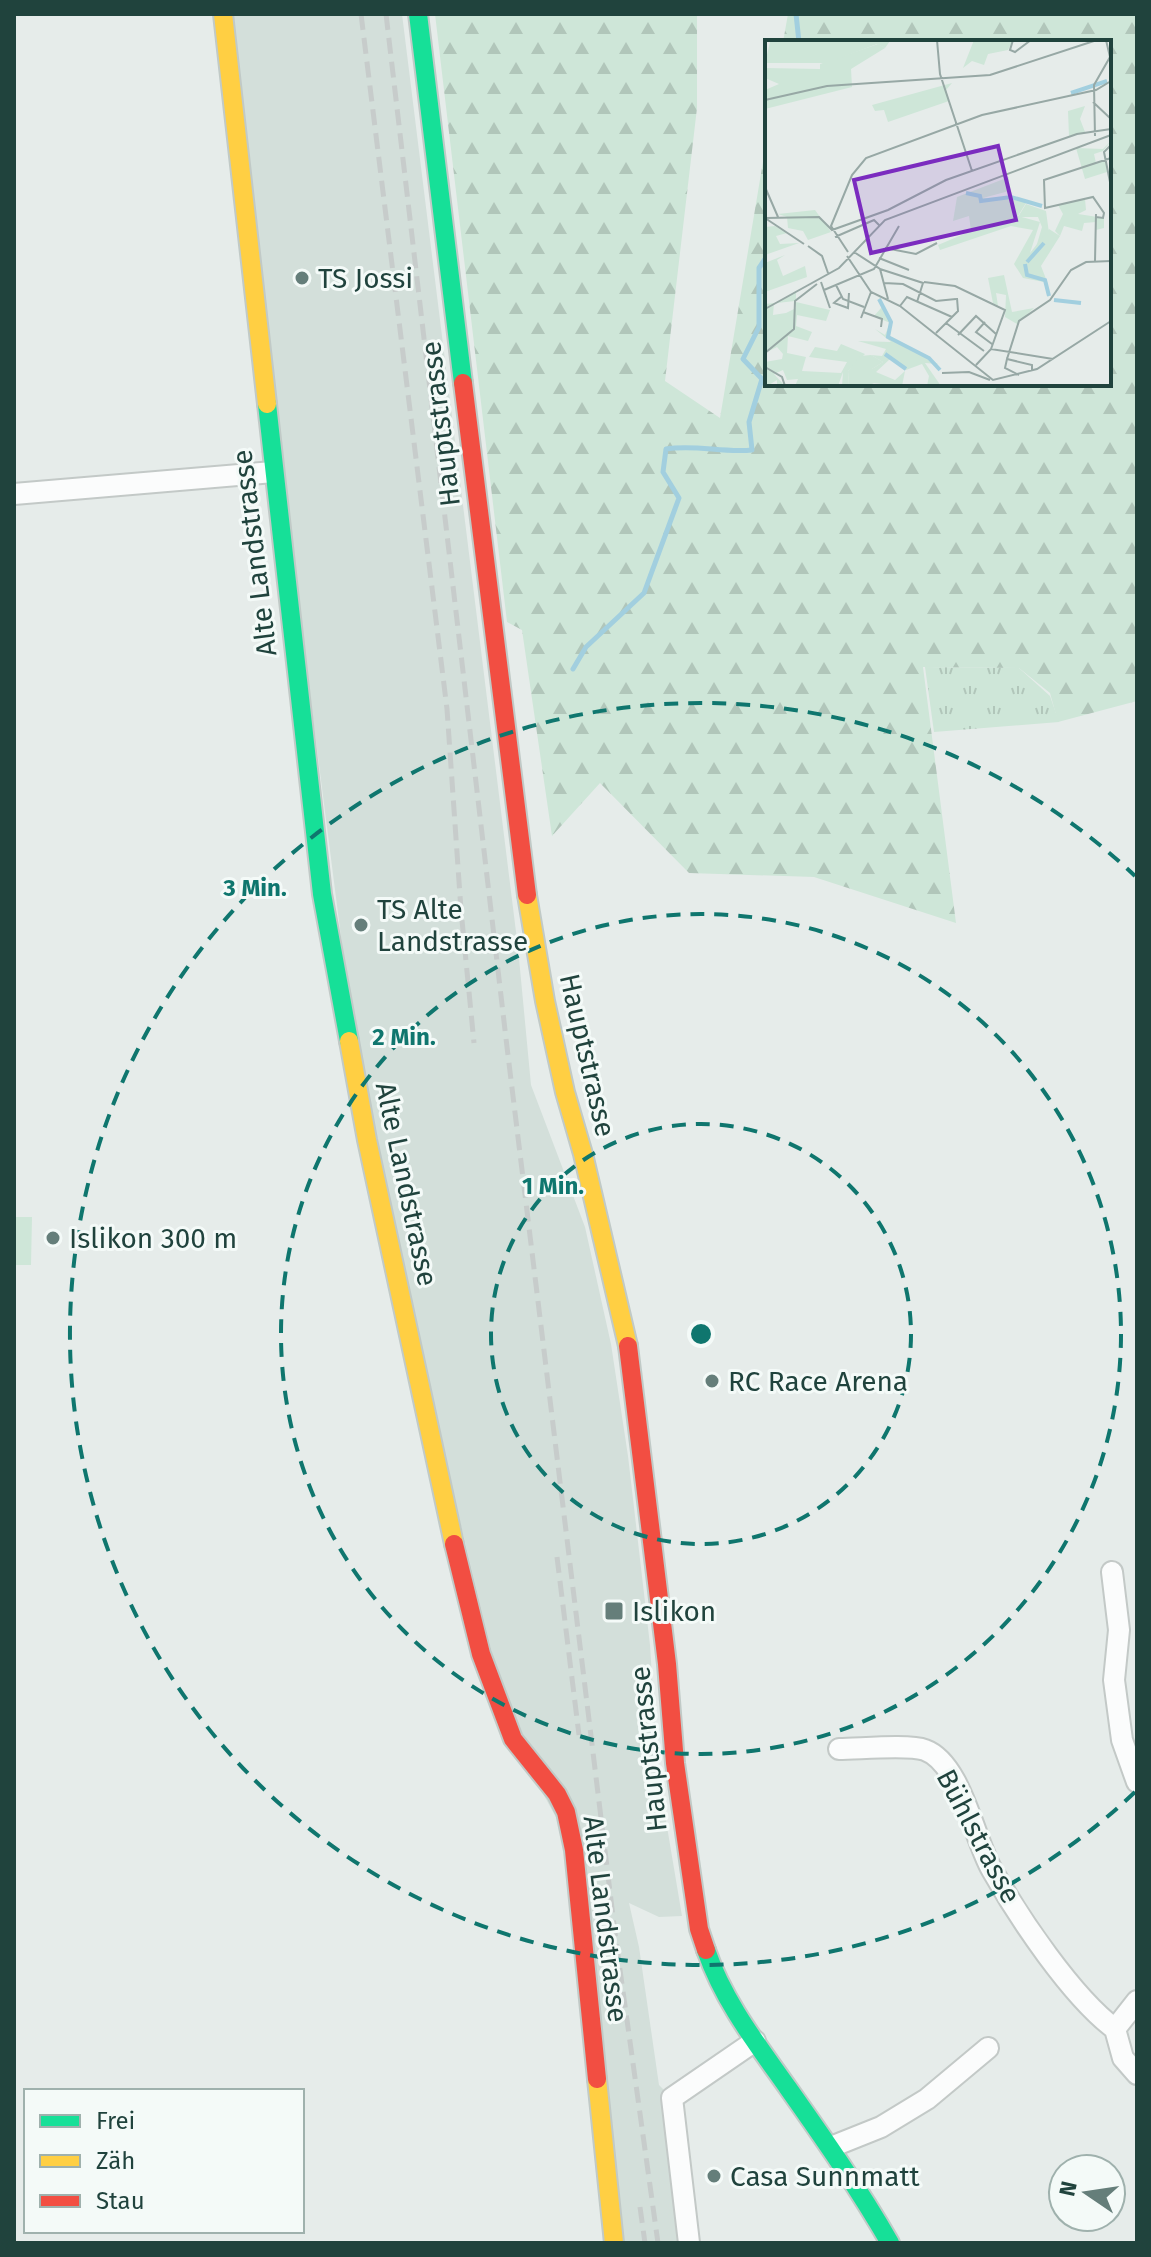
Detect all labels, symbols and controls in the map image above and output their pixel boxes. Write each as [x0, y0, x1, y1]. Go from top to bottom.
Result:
inset map [765, 40, 1111, 386]
place label: TS Jossi [318, 262, 413, 295]
marker: TS Jossi [293, 269, 311, 287]
street label: Hauptstrasse [414, 339, 467, 509]
street label: Alte Landstrasse [225, 448, 284, 658]
text: 3 Min. [222, 874, 287, 902]
place label: TS Alte Landstrasse [377, 893, 528, 958]
marker: TS Alte Landstrasse [352, 916, 370, 934]
street label: Hauptstrasse [553, 970, 622, 1140]
text: 2 Min. [372, 1023, 436, 1051]
street label: Alte Landstrasse [369, 1079, 444, 1289]
text: 1 Min. [522, 1172, 584, 1200]
place label: Islikon 300 m [69, 1222, 237, 1255]
marker: Islikon 300 m [44, 1229, 62, 1247]
centre of rings [687, 1320, 715, 1348]
place label: RC Race Arena [728, 1365, 908, 1398]
marker: RC Race Arena [703, 1372, 721, 1390]
place label: Islikon [632, 1595, 716, 1628]
marker: Islikon [603, 1600, 625, 1622]
street label: Hauptstrasse [623, 1664, 674, 1833]
street label: Bühlstrasse [929, 1764, 1028, 1909]
street label: Alte Landstrasse [576, 1814, 635, 2024]
legend [24, 2089, 304, 2233]
text: Frei [96, 2107, 135, 2135]
text: Zäh [96, 2147, 135, 2175]
north arrow [1047, 2153, 1127, 2233]
place label: Casa Sunnmatt [730, 2160, 921, 2193]
marker: Casa Sunnmatt [705, 2167, 723, 2185]
text: N [1053, 2178, 1083, 2199]
text: Stau [96, 2187, 145, 2215]

